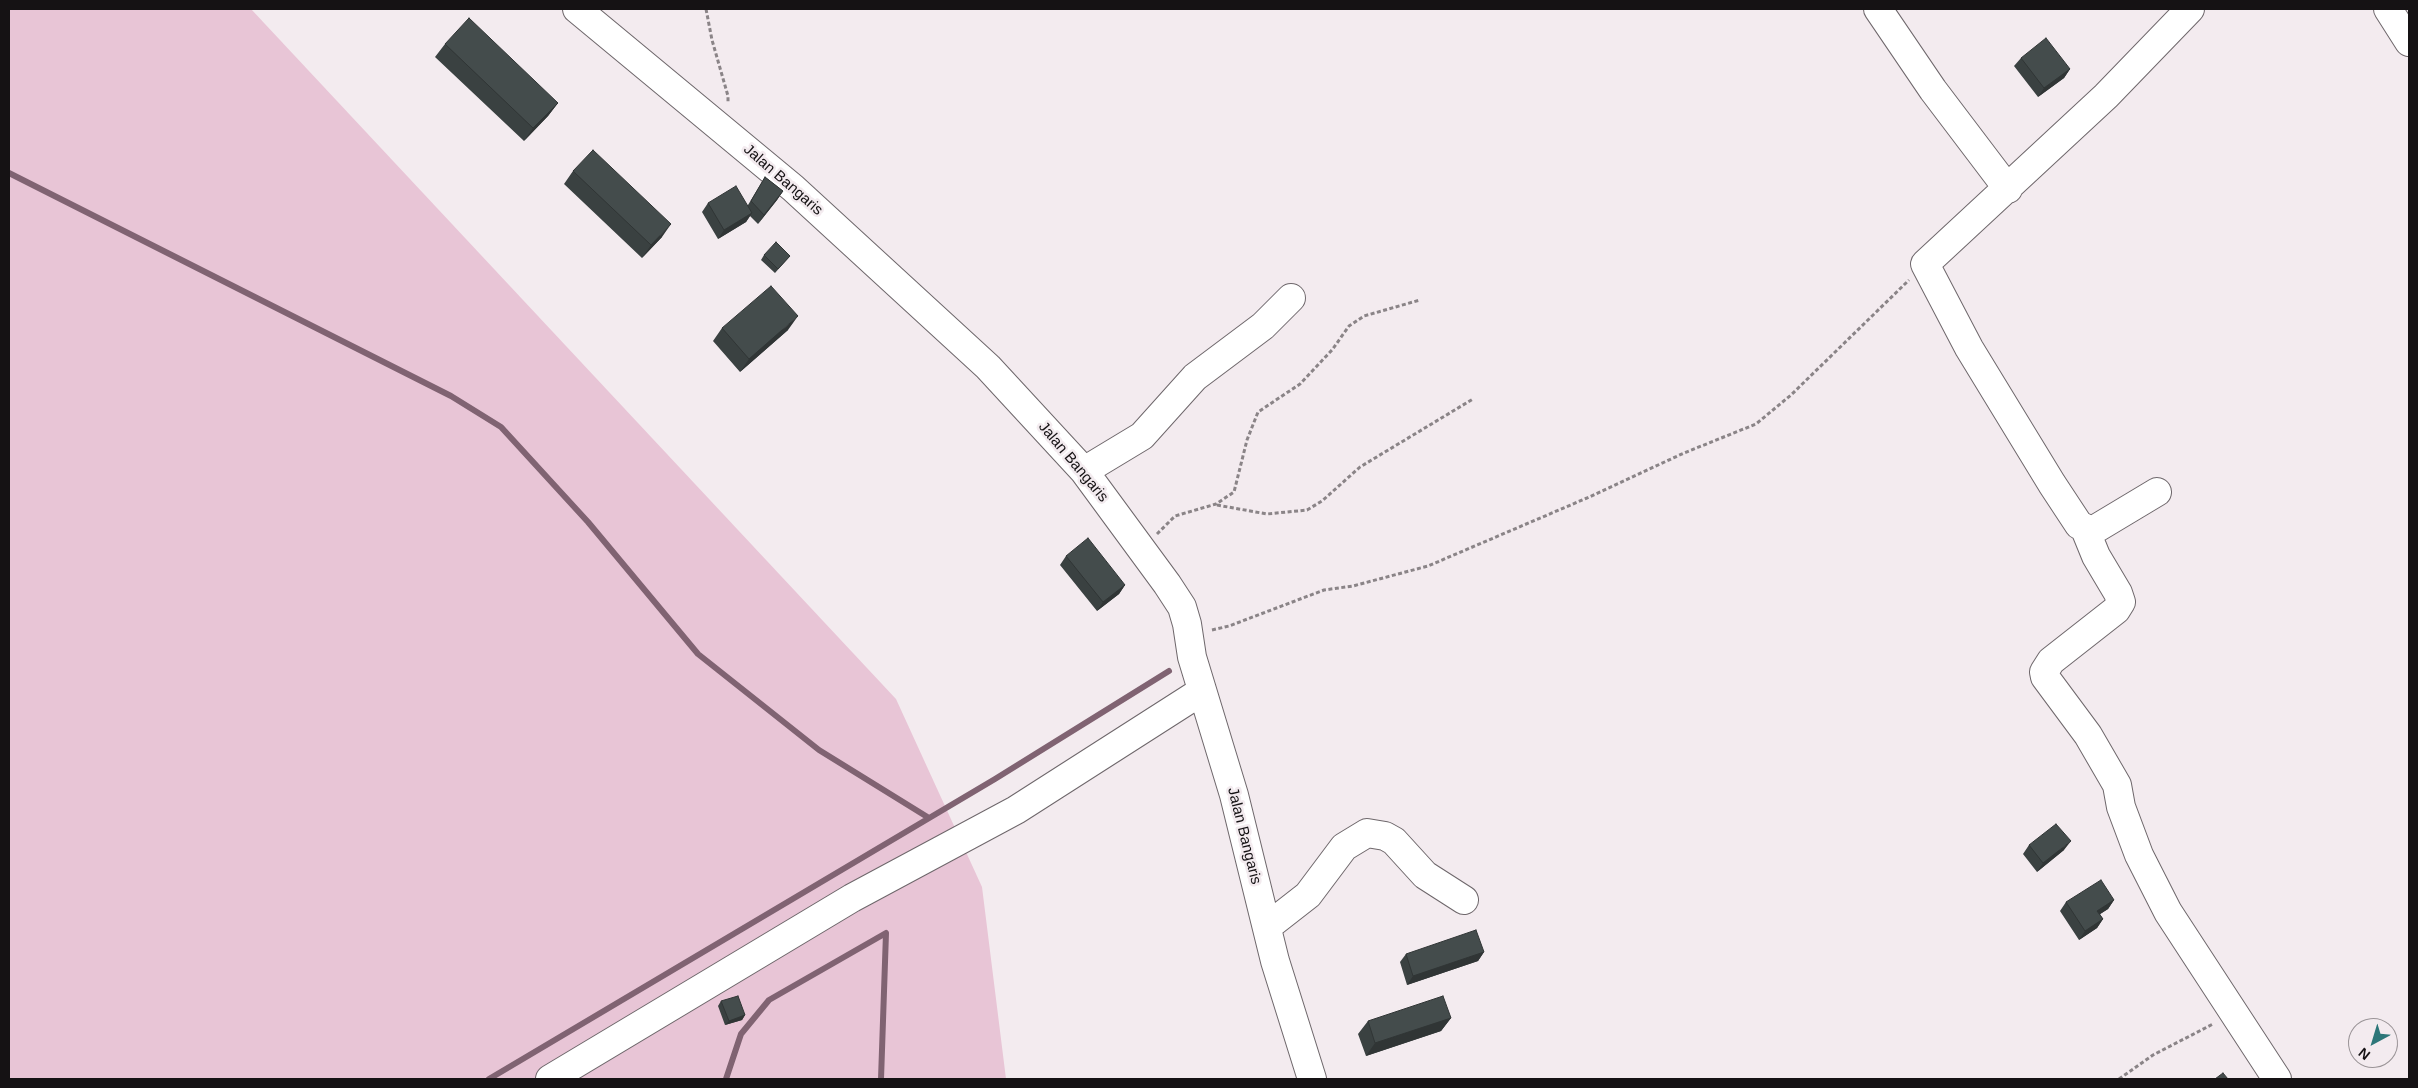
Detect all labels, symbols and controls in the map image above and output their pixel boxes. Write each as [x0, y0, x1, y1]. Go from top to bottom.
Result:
street label: Jalan Bangaris [740, 141, 826, 219]
street label: Jalan Bangaris [1034, 418, 1112, 506]
street label: Jalan Bangaris [1223, 786, 1265, 886]
north arrow [2348, 1018, 2398, 1068]
text: N [2355, 1044, 2373, 1063]

